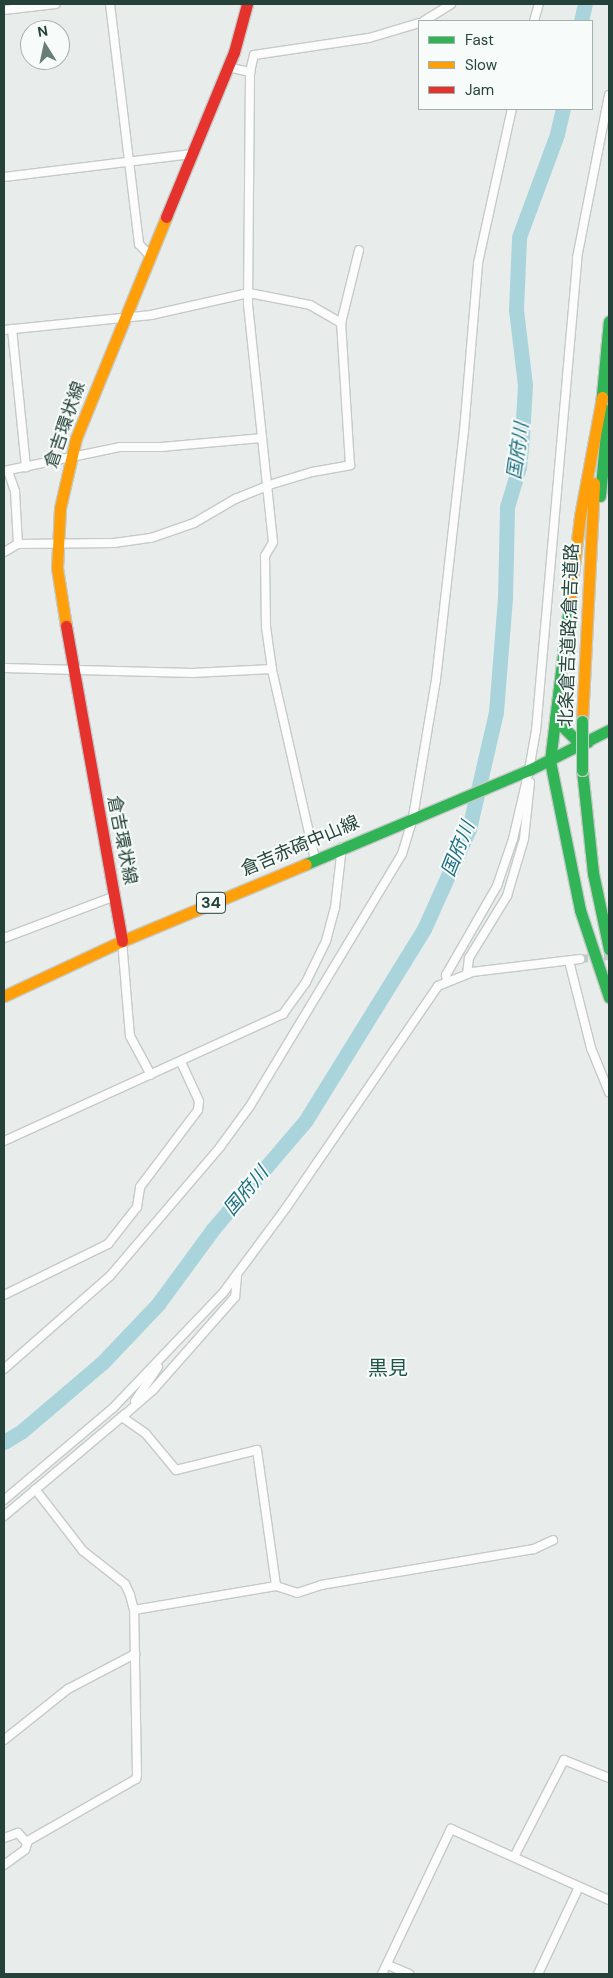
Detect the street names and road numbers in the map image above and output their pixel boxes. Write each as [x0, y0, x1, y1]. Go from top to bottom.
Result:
street label: 倉吉環状線 [40, 379, 90, 471]
street label: 北条倉吉道路;倉吉道路 [555, 543, 583, 727]
street label: 倉吉環状線 [103, 794, 141, 886]
street label: 倉吉赤碕中山線 [238, 811, 362, 881]
road number: 34 [195, 890, 227, 916]

